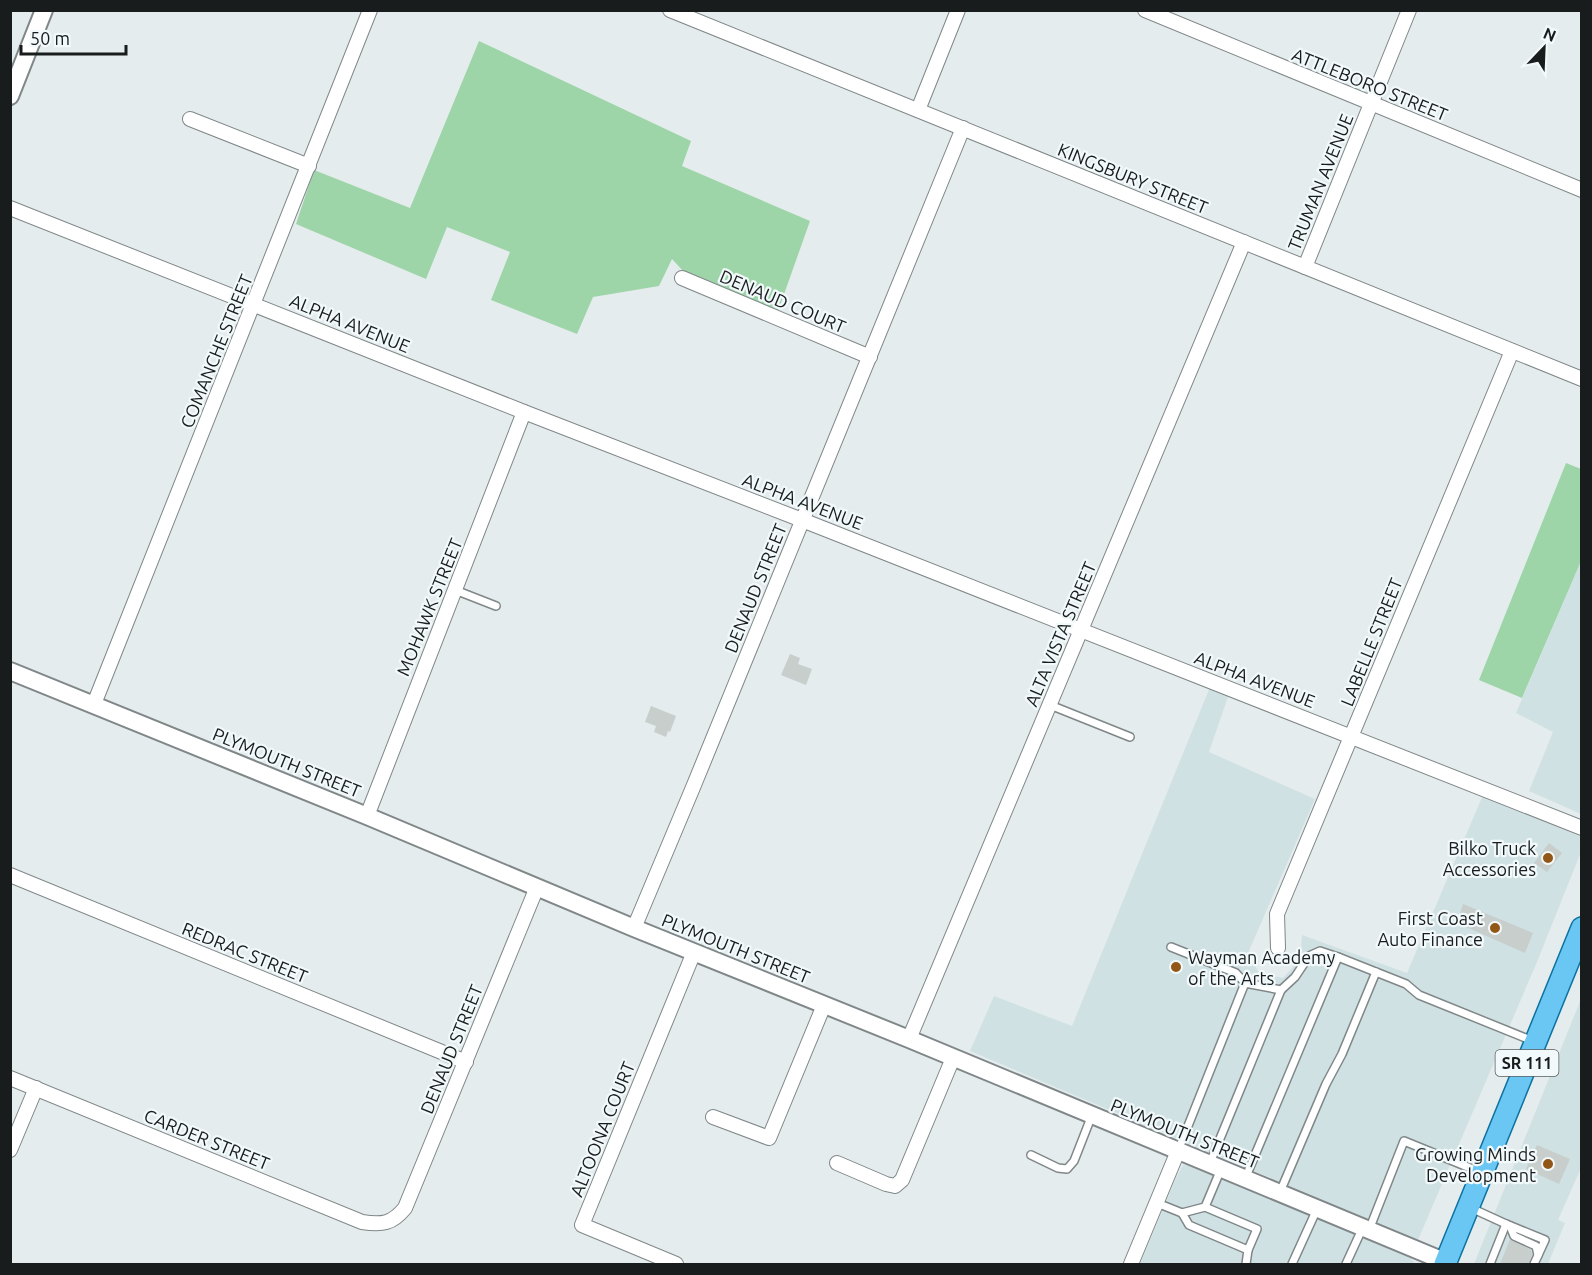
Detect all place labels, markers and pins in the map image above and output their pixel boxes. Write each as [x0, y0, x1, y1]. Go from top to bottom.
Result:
place label: Bilko Truck Accessories [1443, 838, 1536, 879]
marker: Bilko Truck Accessories [1541, 851, 1555, 865]
place label: First Coast Auto Finance [1377, 908, 1483, 949]
marker: First Coast Auto Finance [1488, 921, 1502, 935]
place label: Wayman Academy of the Arts [1188, 947, 1336, 988]
marker: Wayman Academy of the Arts [1169, 960, 1183, 974]
place label: Growing Minds Development [1415, 1144, 1536, 1185]
marker: Growing Minds Development [1541, 1157, 1555, 1171]

